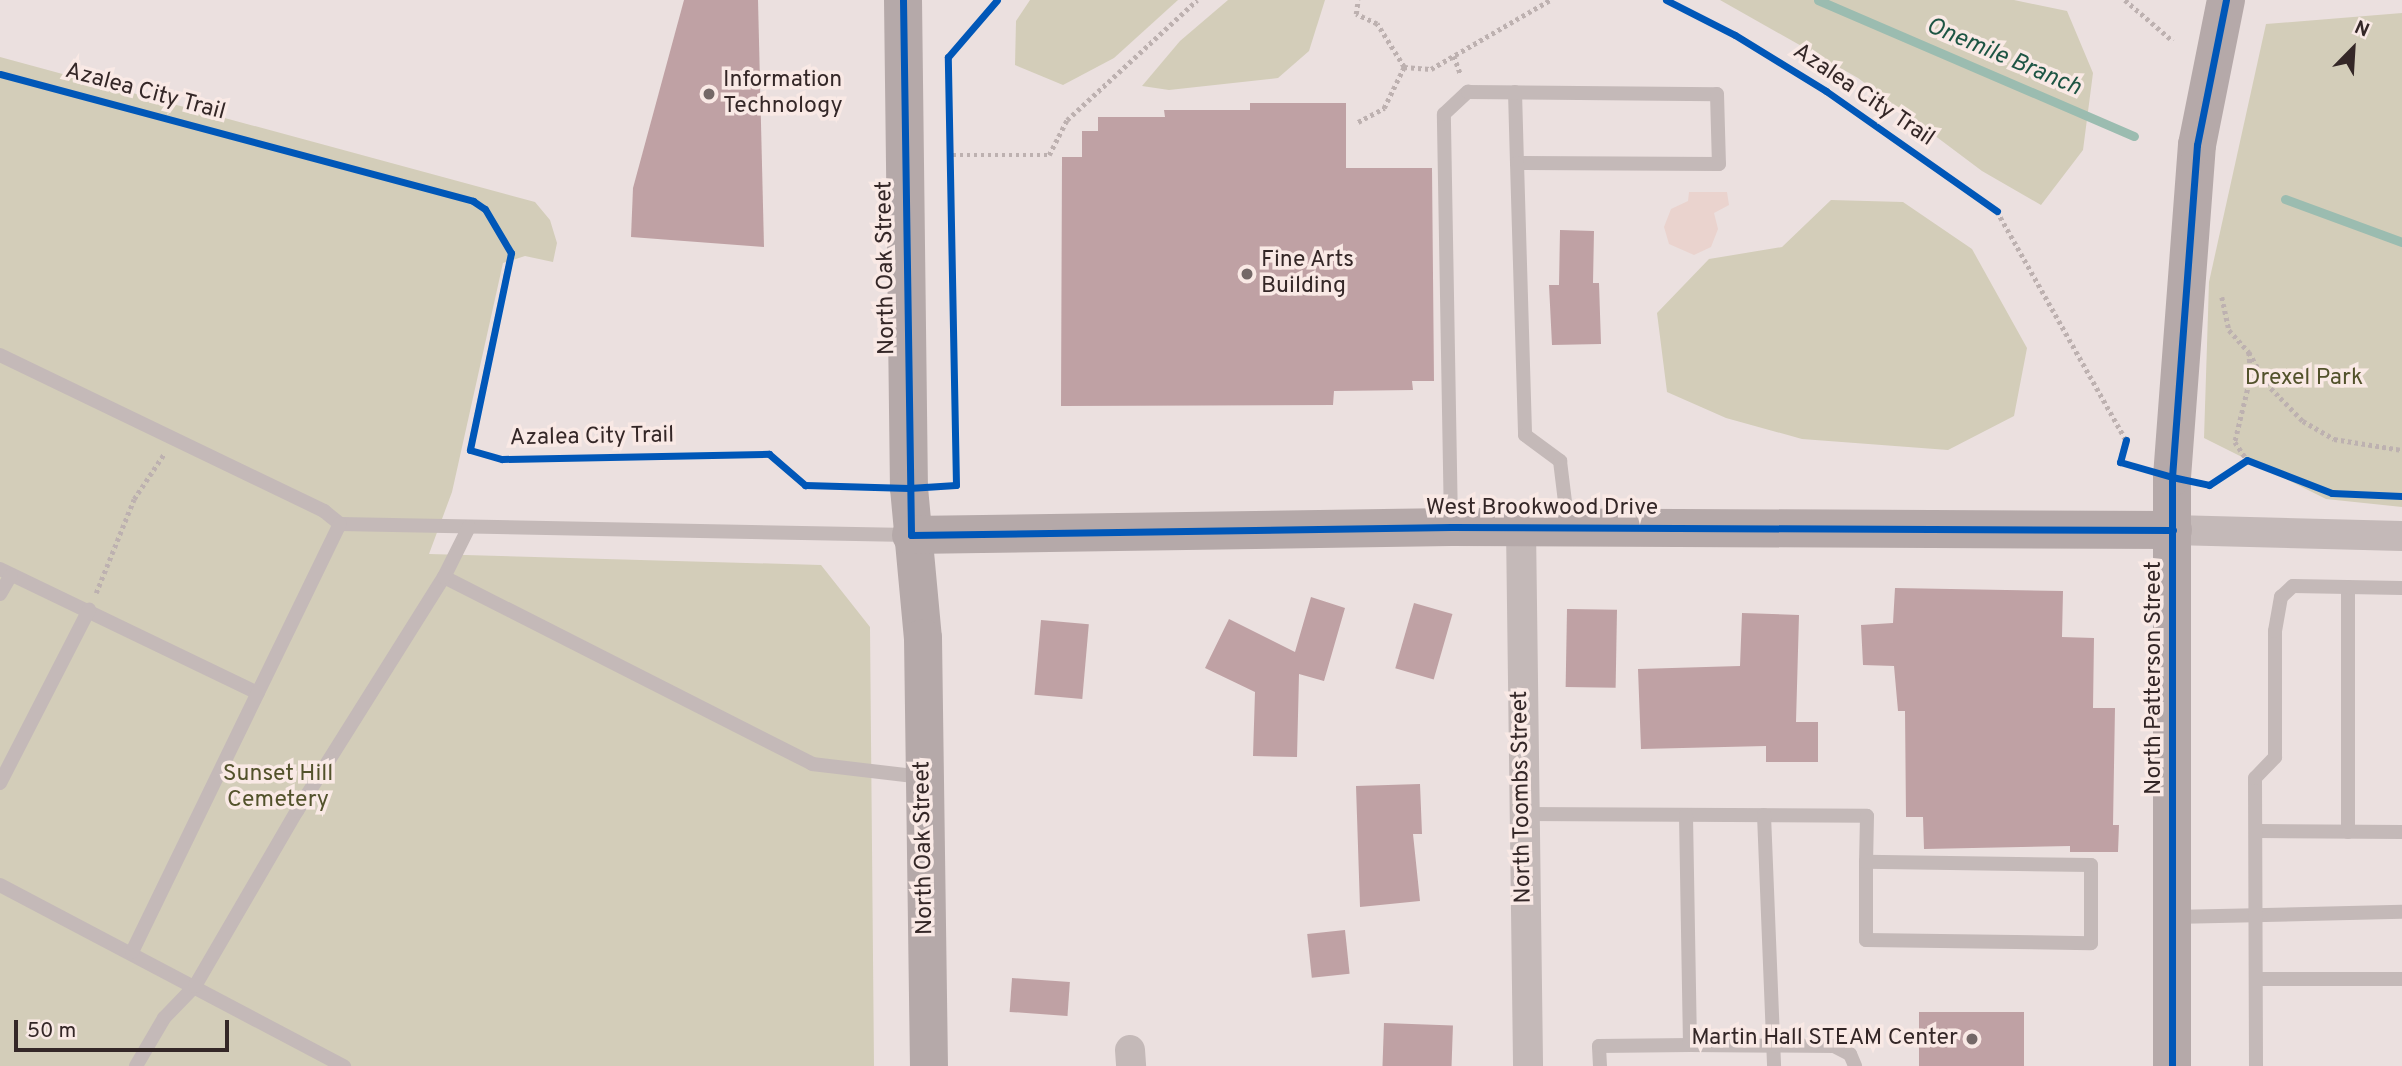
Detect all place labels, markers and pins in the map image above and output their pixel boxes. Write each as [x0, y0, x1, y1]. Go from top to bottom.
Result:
place label: Information Technology [723, 67, 843, 121]
marker: Information Technology [701, 86, 717, 102]
place label: Fine Arts Building [1261, 247, 1355, 301]
marker: Fine Arts Building [1239, 266, 1255, 282]
place label: Martin Hall STEAM Center [1691, 1025, 1958, 1053]
marker: Martin Hall STEAM Center [1964, 1031, 1980, 1047]

